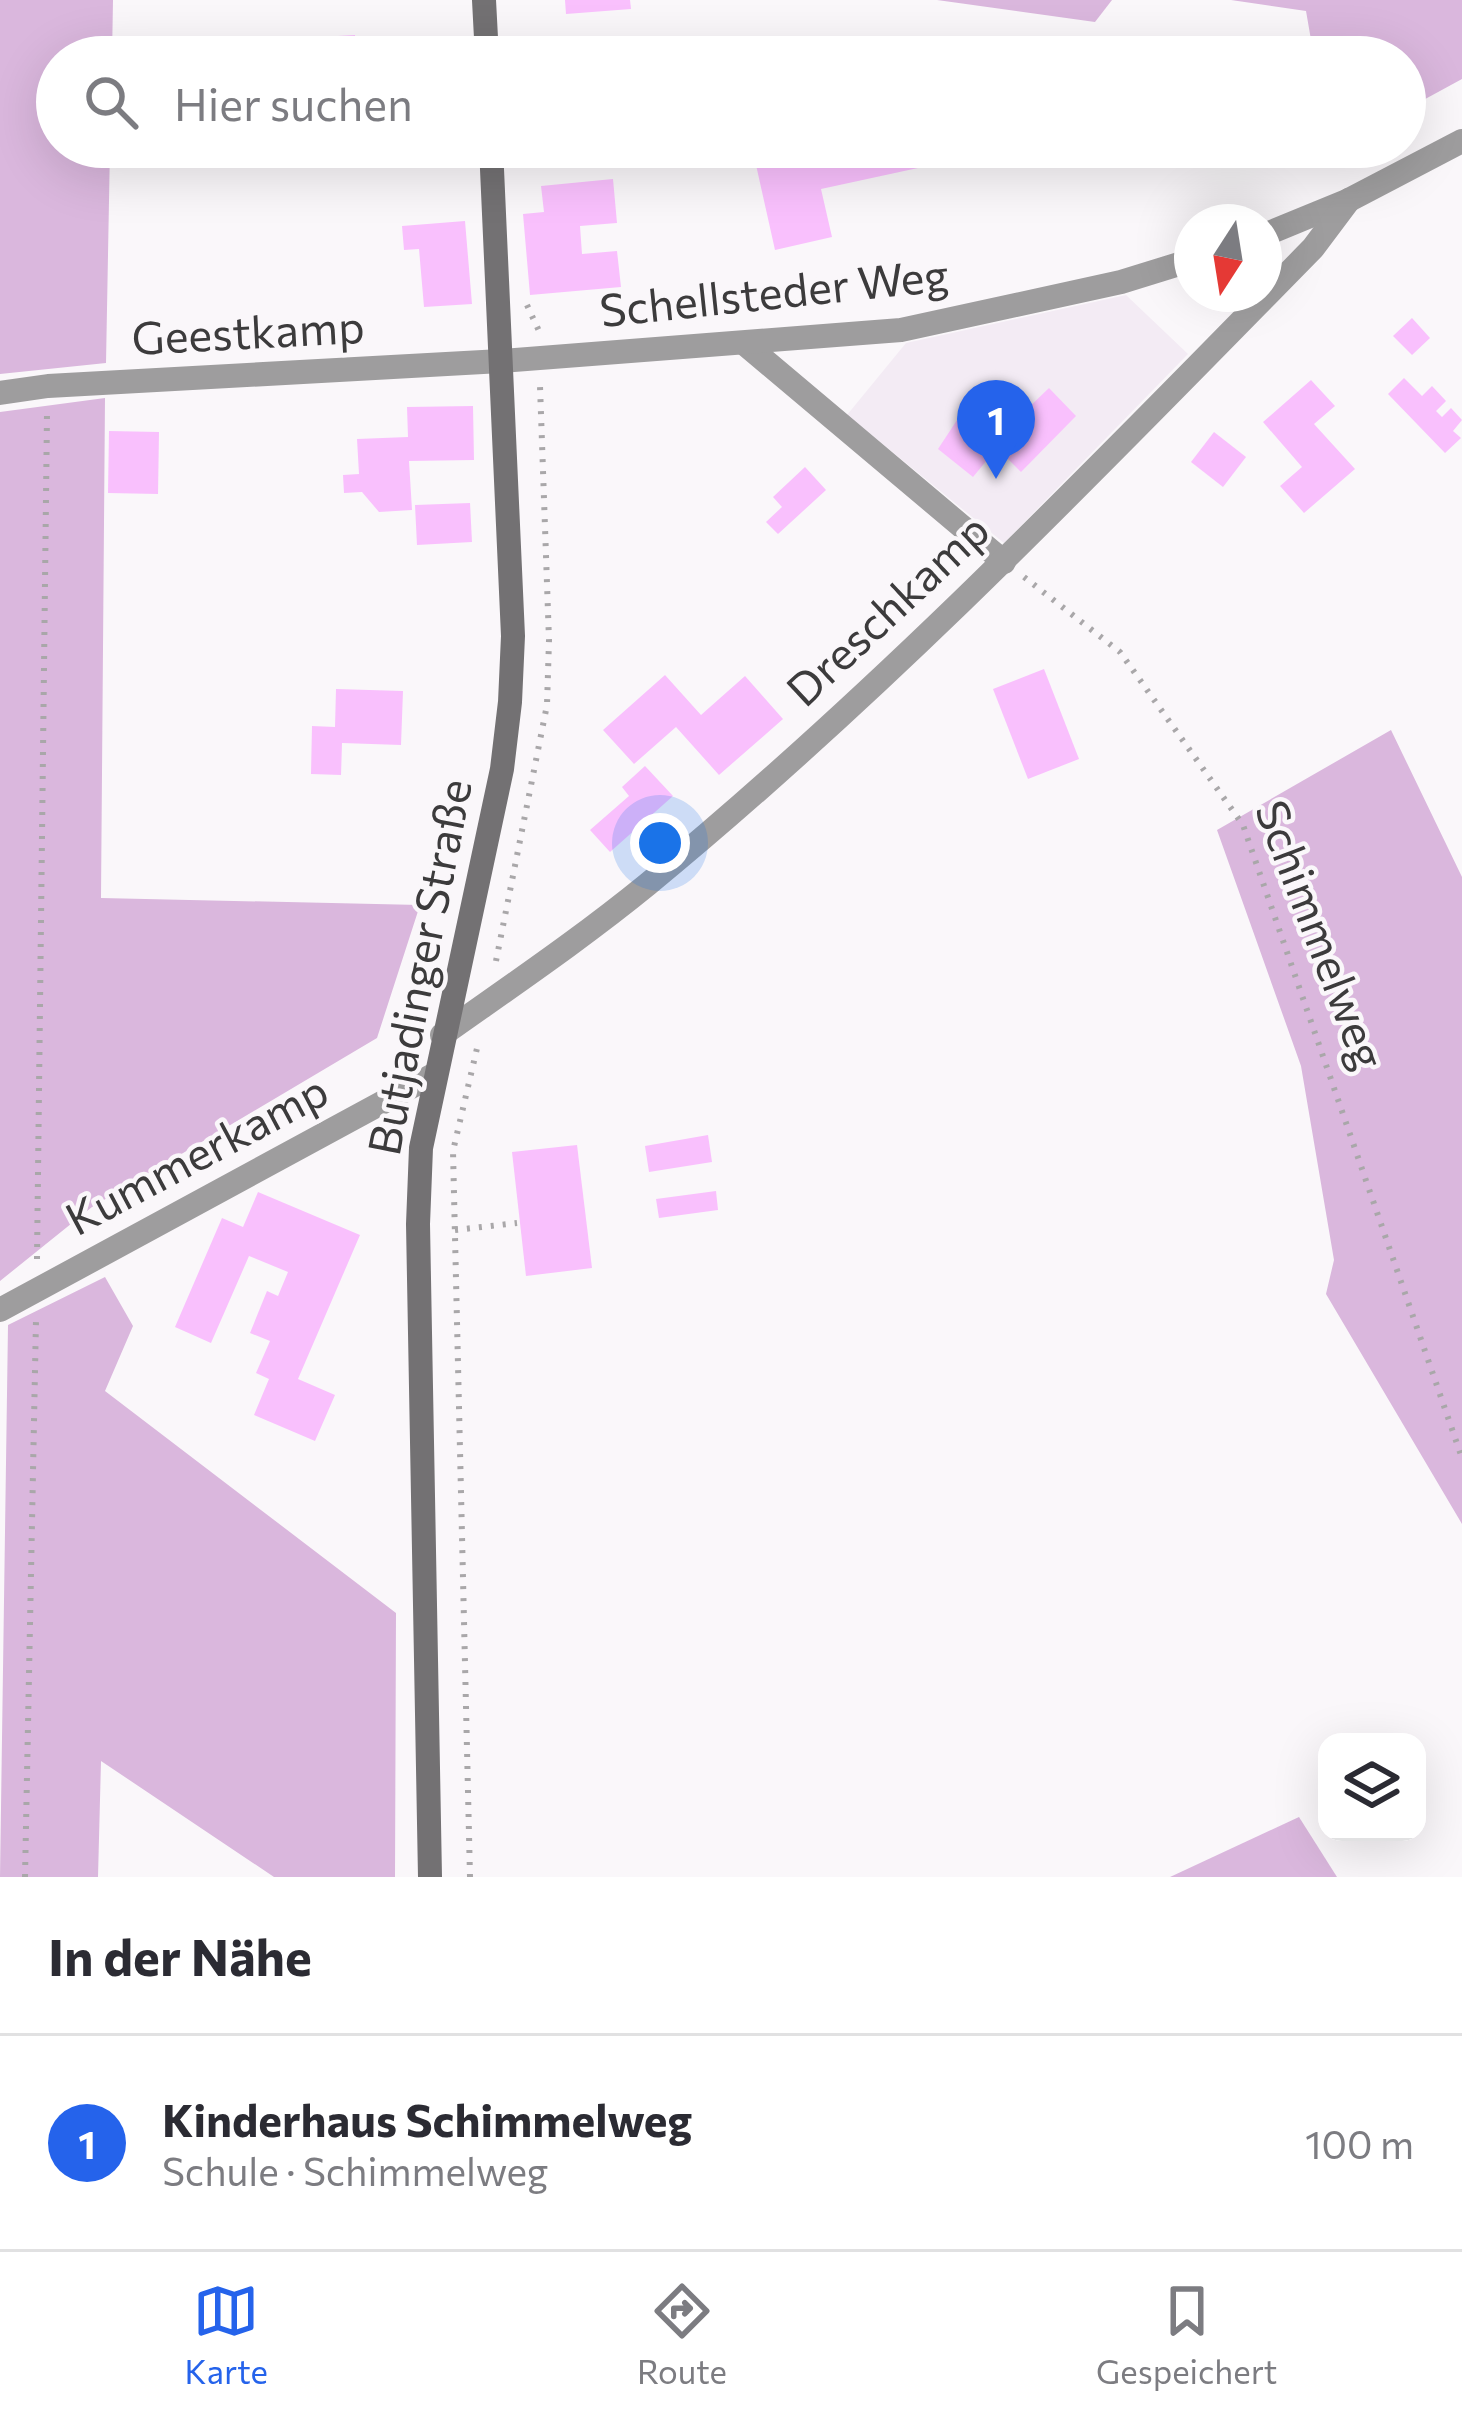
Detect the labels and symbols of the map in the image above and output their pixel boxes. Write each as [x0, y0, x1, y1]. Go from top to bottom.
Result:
north arrow [1174, 204, 1282, 312]
street label: Schellsteder Weg [597, 245, 951, 336]
street label: Geestkamp [130, 297, 366, 364]
pin: 1 [957, 380, 1035, 479]
street label: Dreschkamp [774, 501, 999, 716]
street label: Butjadinger Straße [354, 774, 481, 1159]
street label: Schimmelweg [1246, 792, 1399, 1076]
your location [630, 813, 690, 873]
street label: Kummerkamp [55, 1061, 336, 1245]

